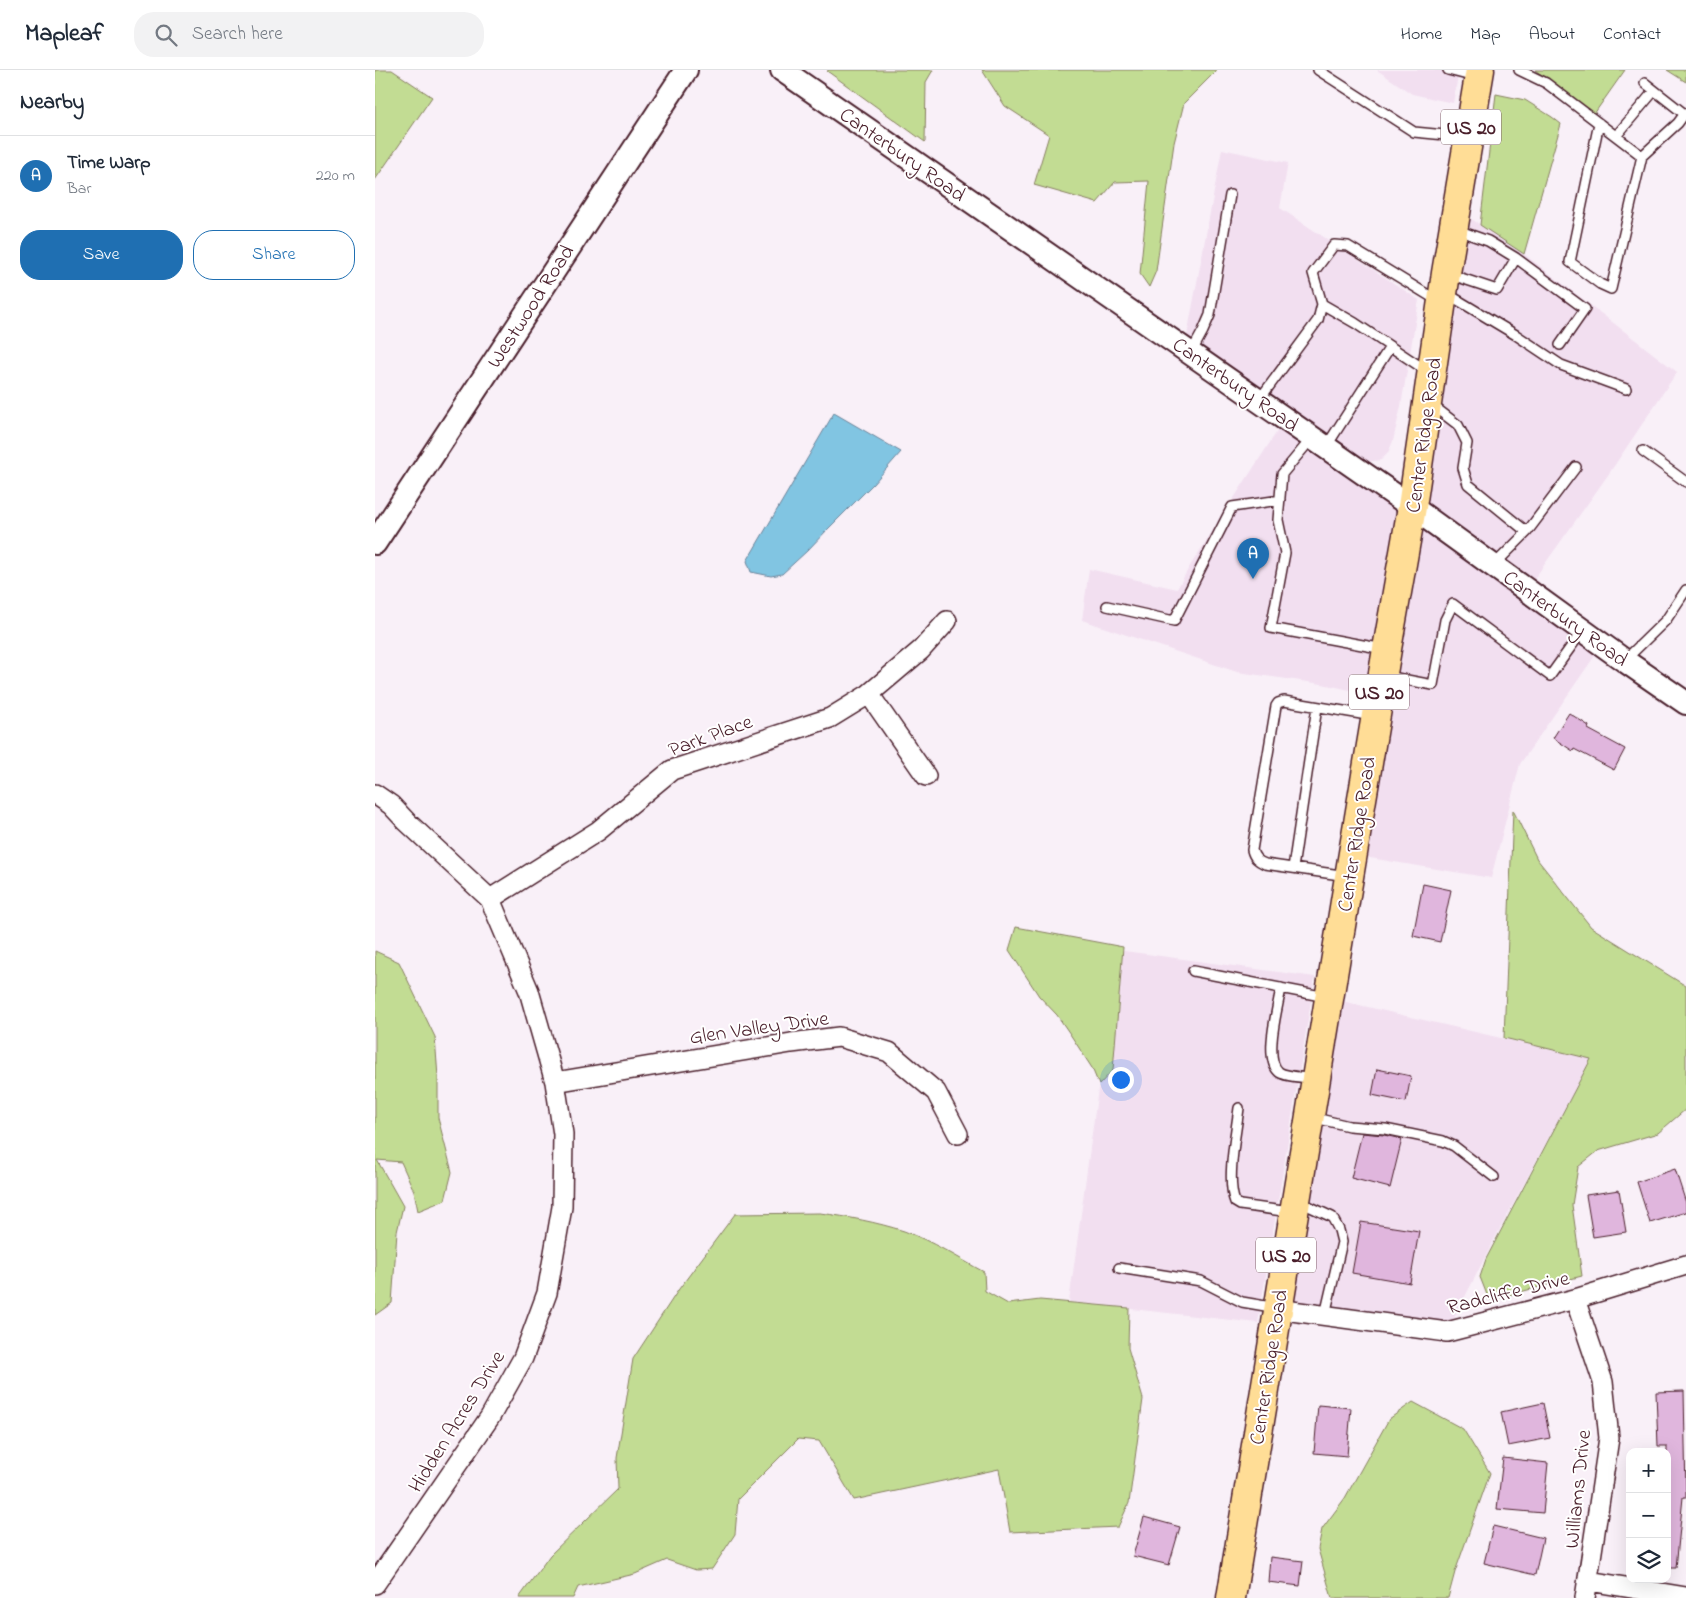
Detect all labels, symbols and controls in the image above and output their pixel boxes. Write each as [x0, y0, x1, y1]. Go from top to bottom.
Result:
search box [134, 12, 484, 57]
text: Mapleaf [25, 17, 104, 52]
icon: search [152, 21, 180, 49]
text: Search here [192, 21, 283, 48]
text: Home [1401, 22, 1442, 48]
text: Map [1470, 22, 1501, 48]
text: About [1529, 22, 1575, 48]
text: Contact [1603, 22, 1661, 48]
text: Nearby [20, 88, 84, 118]
street label: Canterbury Road [831, 101, 971, 212]
road number: US 20 [1441, 110, 1501, 144]
text: Time Warp [67, 150, 151, 177]
text: A [31, 164, 41, 188]
text: 220 m [316, 164, 355, 188]
text: Bar [67, 177, 91, 201]
button: Save [20, 230, 183, 280]
button: Share [193, 230, 355, 280]
street label: Westwood Road [481, 239, 583, 375]
street label: Canterbury Road [1164, 331, 1304, 442]
street label: Center Ridge Road [1399, 356, 1453, 515]
pin: A [1237, 538, 1269, 579]
street label: Canterbury Road [1495, 564, 1634, 677]
road number: US 20 [1349, 674, 1409, 710]
street label: Park Place [664, 708, 758, 766]
street label: Center Ridge Road [1331, 754, 1387, 914]
street label: Glen Valley Drive [688, 1004, 832, 1056]
your location [1108, 1067, 1134, 1093]
road number: US 20 [1256, 1238, 1316, 1272]
street label: Radcliffe Drive [1444, 1264, 1573, 1324]
street label: Center Ridge Road [1243, 1287, 1299, 1447]
street label: Hidden Acres Drive [402, 1345, 514, 1499]
street label: Williams Drive [1558, 1428, 1600, 1550]
map controls [1626, 1448, 1671, 1583]
button: + [1626, 1448, 1671, 1493]
button: − [1626, 1493, 1671, 1538]
button: layers [1626, 1538, 1671, 1583]

